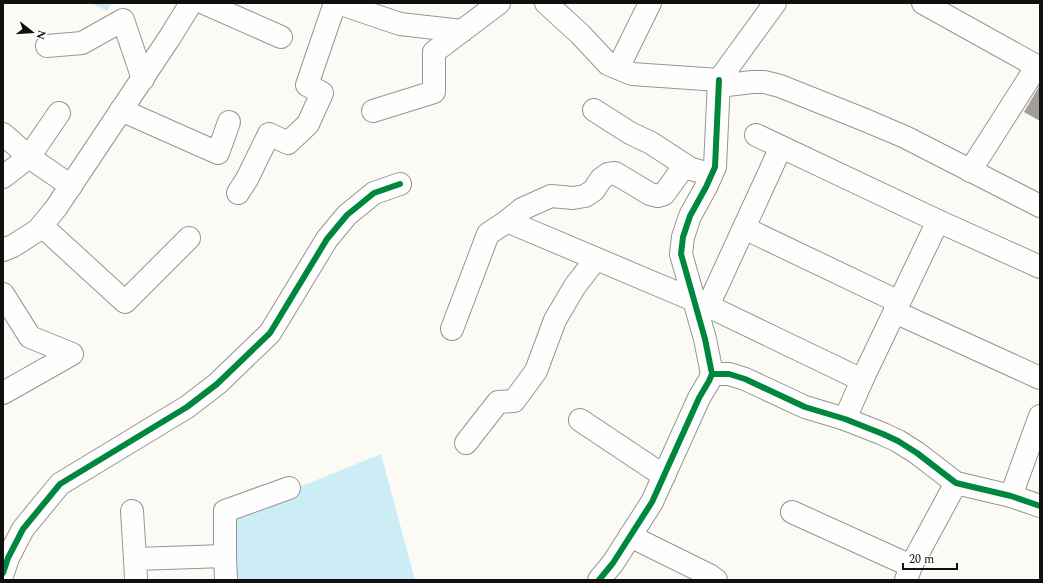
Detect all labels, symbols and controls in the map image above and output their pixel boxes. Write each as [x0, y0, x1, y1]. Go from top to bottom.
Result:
north arrow [12, 12, 52, 52]
text: N [32, 28, 51, 42]
scale bar [903, 545, 957, 571]
text: 20 m [909, 550, 934, 569]

